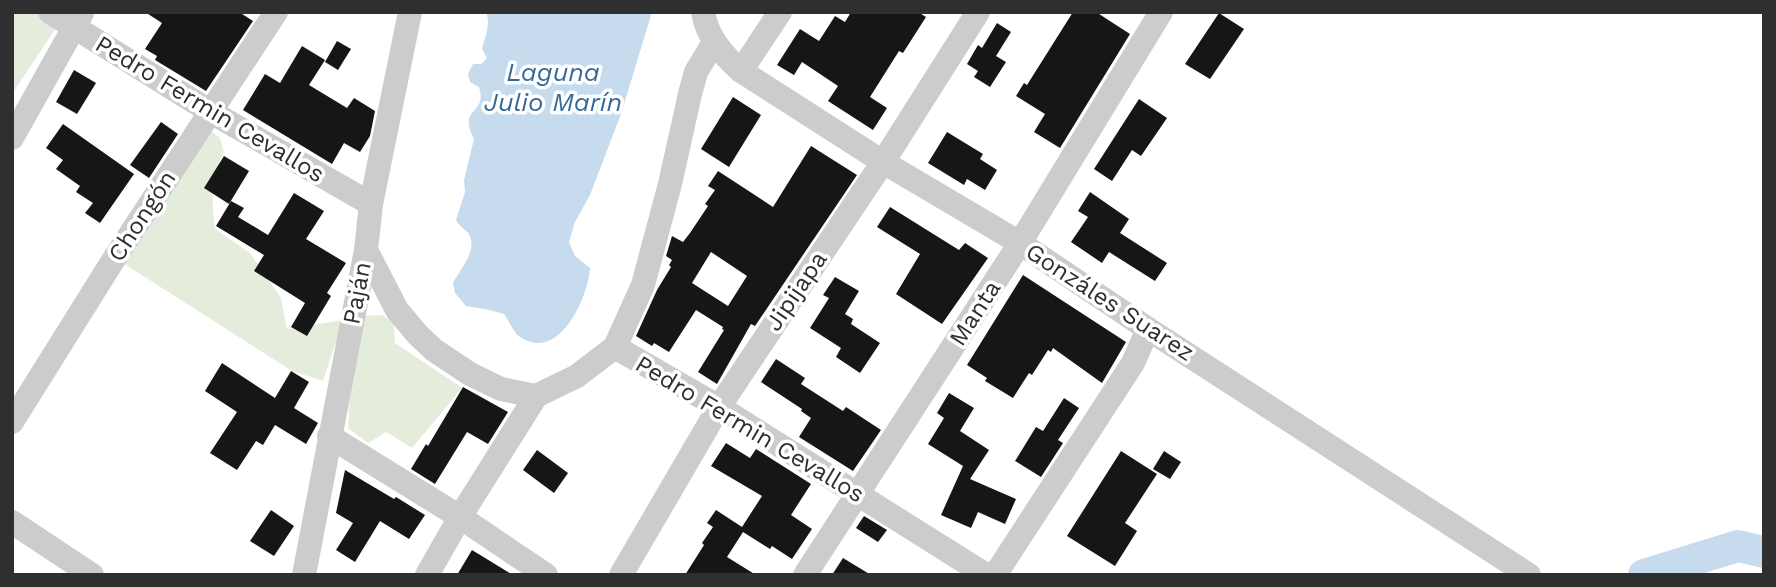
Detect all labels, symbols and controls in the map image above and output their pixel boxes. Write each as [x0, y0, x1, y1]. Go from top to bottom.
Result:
street label: Pedro Fermin Cevallos [90, 30, 330, 188]
water label: Laguna Julio Marín [484, 57, 622, 117]
street label: Chongón [102, 165, 182, 267]
street label: Gonzáles Suarez [1021, 237, 1199, 367]
street label: Jipijapa [759, 246, 833, 336]
street label: Paján [337, 259, 377, 327]
street label: Manta [944, 275, 1006, 351]
street label: Pedro Fermin Cevallos [630, 350, 870, 508]

